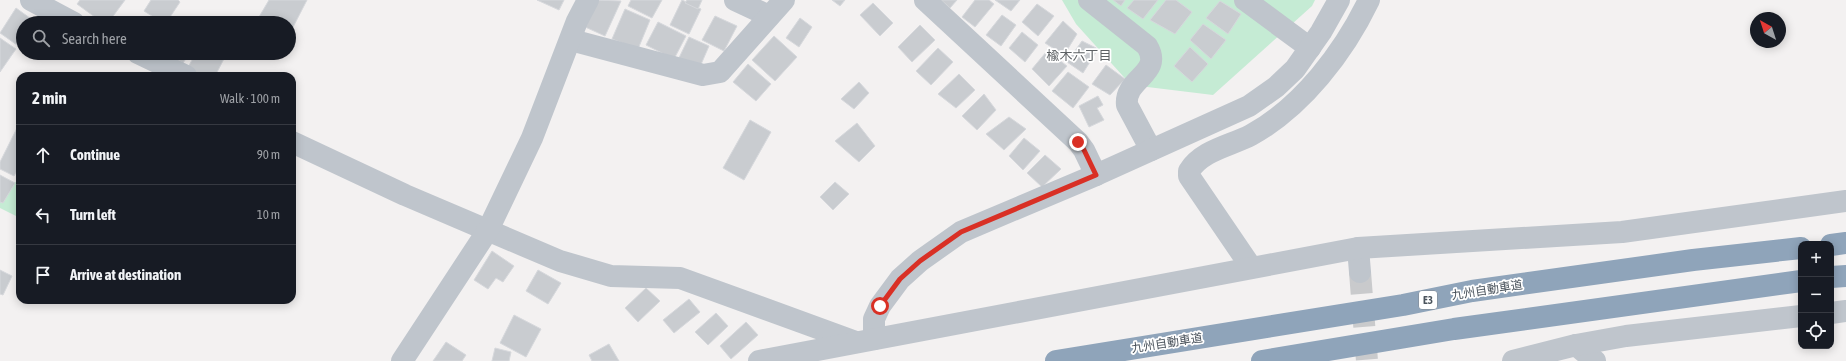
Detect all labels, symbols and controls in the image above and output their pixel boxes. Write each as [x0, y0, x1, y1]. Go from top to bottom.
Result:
north arrow [1750, 12, 1786, 48]
search box [16, 16, 296, 60]
icon: search [30, 27, 52, 49]
text: Search here [62, 30, 127, 47]
district label: 楡木六丁目 [1046, 48, 1112, 63]
text: 2 min [32, 88, 67, 108]
text: Walk · 100 m [220, 91, 280, 106]
route end [1069, 133, 1087, 151]
icon: ahead [32, 144, 54, 166]
text: Continue [70, 146, 120, 163]
text: 90 m [257, 147, 280, 162]
icon: left [32, 204, 54, 226]
text: Turn left [70, 206, 116, 223]
text: 10 m [257, 207, 280, 222]
map controls [1798, 241, 1834, 349]
button: + [1798, 241, 1834, 277]
icon: arrive [32, 264, 54, 286]
text: Arrive at destination [70, 266, 181, 283]
street label: 九州自動車道 [1450, 277, 1524, 303]
button: − [1798, 277, 1834, 313]
road number: E3 [1419, 291, 1437, 309]
route start [871, 297, 889, 315]
button: locate [1798, 313, 1834, 349]
street label: 九州自動車道 [1130, 330, 1204, 356]

